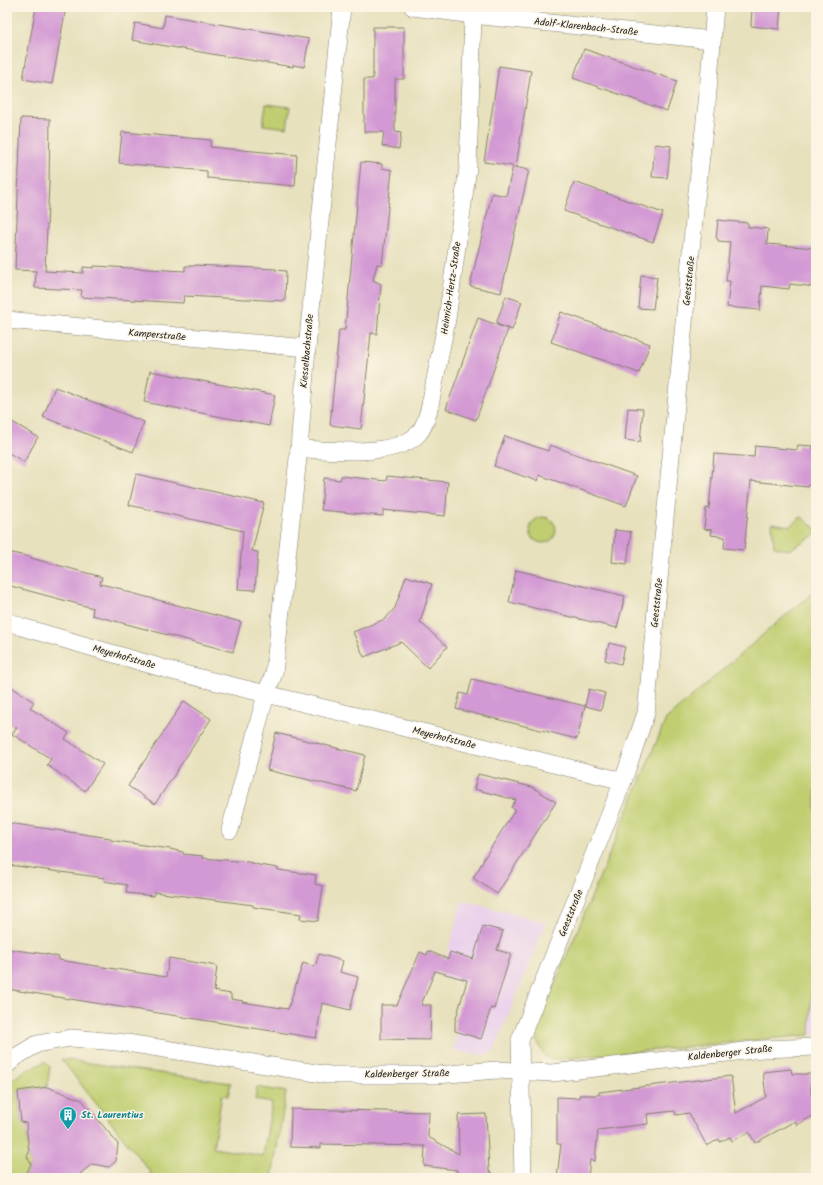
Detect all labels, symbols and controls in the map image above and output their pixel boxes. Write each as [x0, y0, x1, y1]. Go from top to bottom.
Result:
street label: Adolf-Klarenbach-Straße [533, 14, 639, 40]
street label: Heinrich-Hertz-Straße [437, 240, 466, 336]
street label: Geeststraße [678, 255, 700, 307]
street label: Kiesselbachstraße [296, 313, 318, 389]
street label: Kamperstraße [128, 325, 187, 346]
street label: Geeststraße [646, 577, 668, 629]
street label: Meyerhofstraße [91, 640, 158, 674]
street label: Meyerhofstraße [411, 722, 478, 754]
street label: Geeststraße [554, 886, 588, 939]
street label: Kaldenberger Straße [687, 1041, 774, 1065]
street label: Kaldenberger Straße [364, 1065, 450, 1083]
building icon: St. Laurentius [58, 1105, 78, 1130]
place label: St. Laurentius [81, 1107, 144, 1123]

